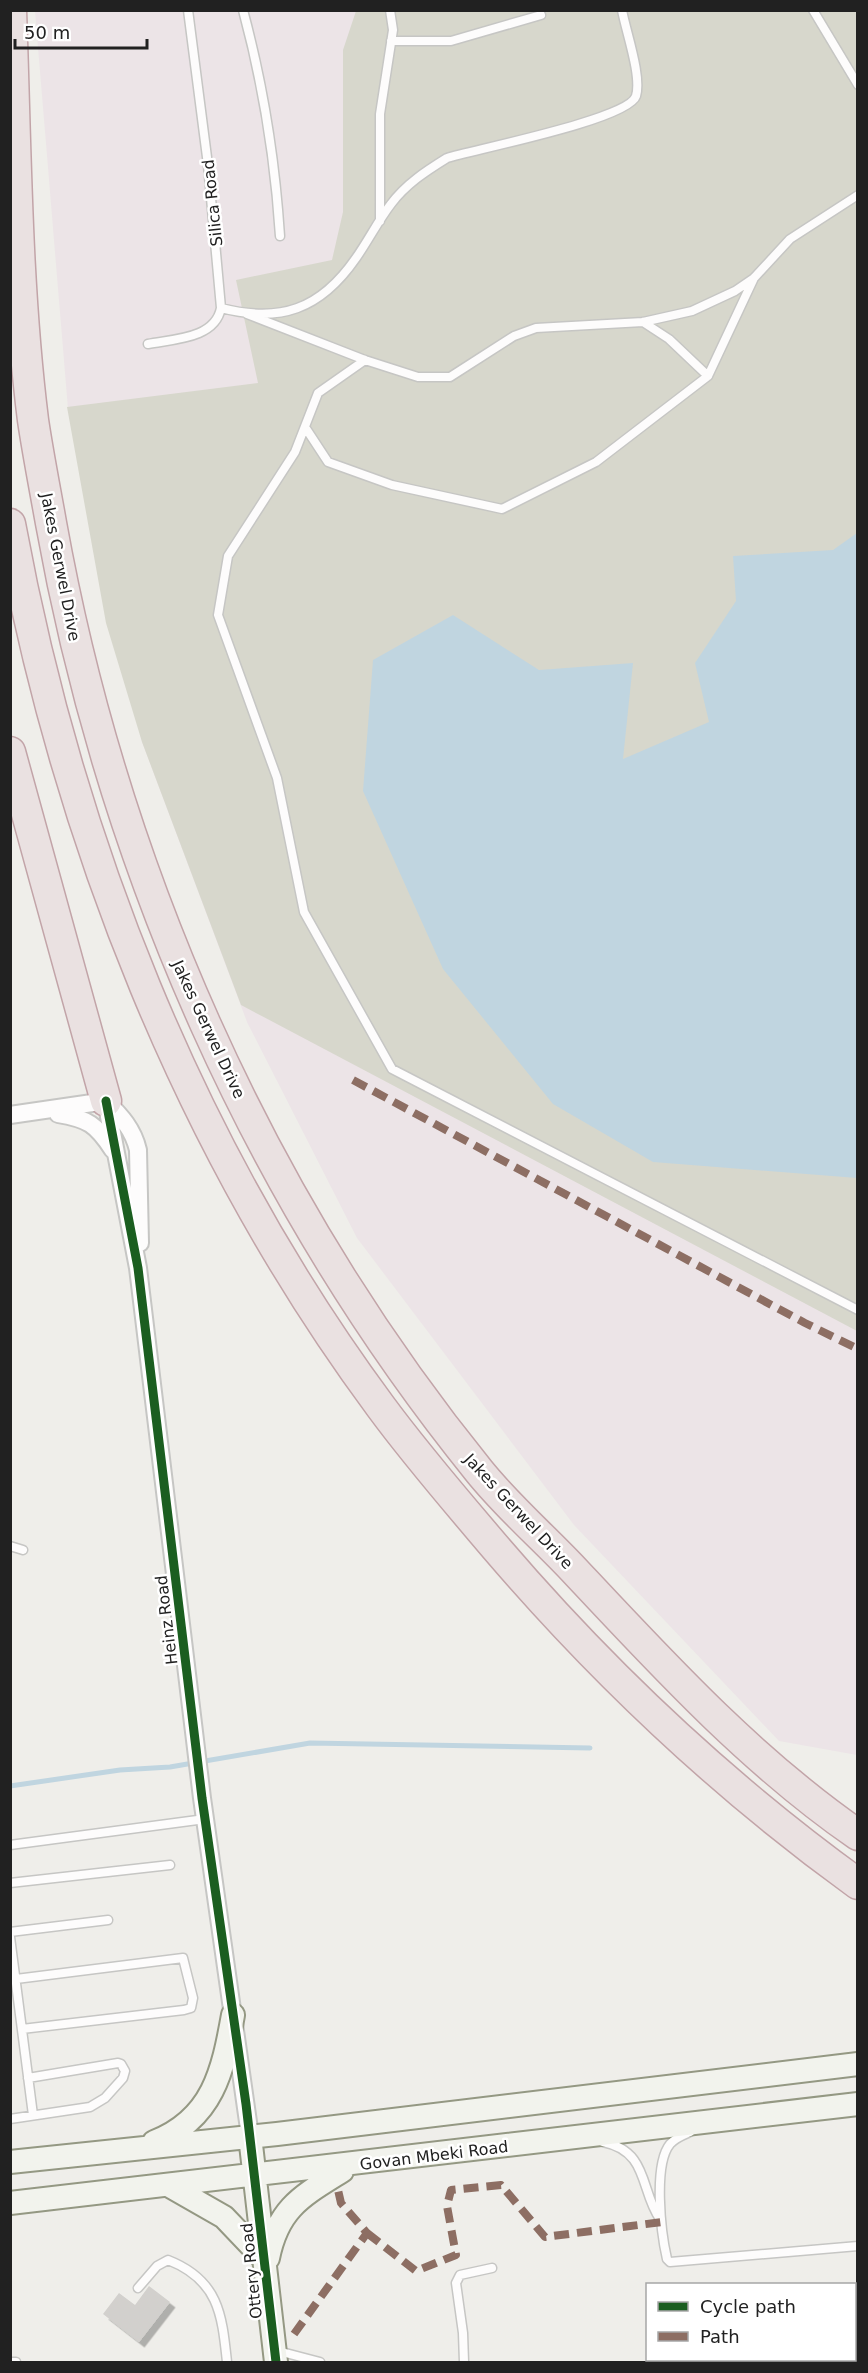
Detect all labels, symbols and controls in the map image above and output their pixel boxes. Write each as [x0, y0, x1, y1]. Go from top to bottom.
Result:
scale bar [15, 12, 147, 50]
text: 50 m [24, 22, 70, 43]
street label: Silica Road [198, 159, 227, 247]
street label: Jakes Gerwel Drive [37, 490, 84, 643]
street label: Jakes Gerwel Drive [168, 956, 249, 1101]
street label: Jakes Gerwel Drive [460, 1449, 577, 1573]
street label: Heinz Road [152, 1574, 181, 1666]
street label: Govan Mbeki Road [359, 2137, 509, 2174]
street label: Ottery Road [237, 2222, 266, 2320]
legend [646, 2283, 856, 2361]
text: Cycle path [700, 2296, 796, 2317]
text: Path [700, 2326, 740, 2347]

